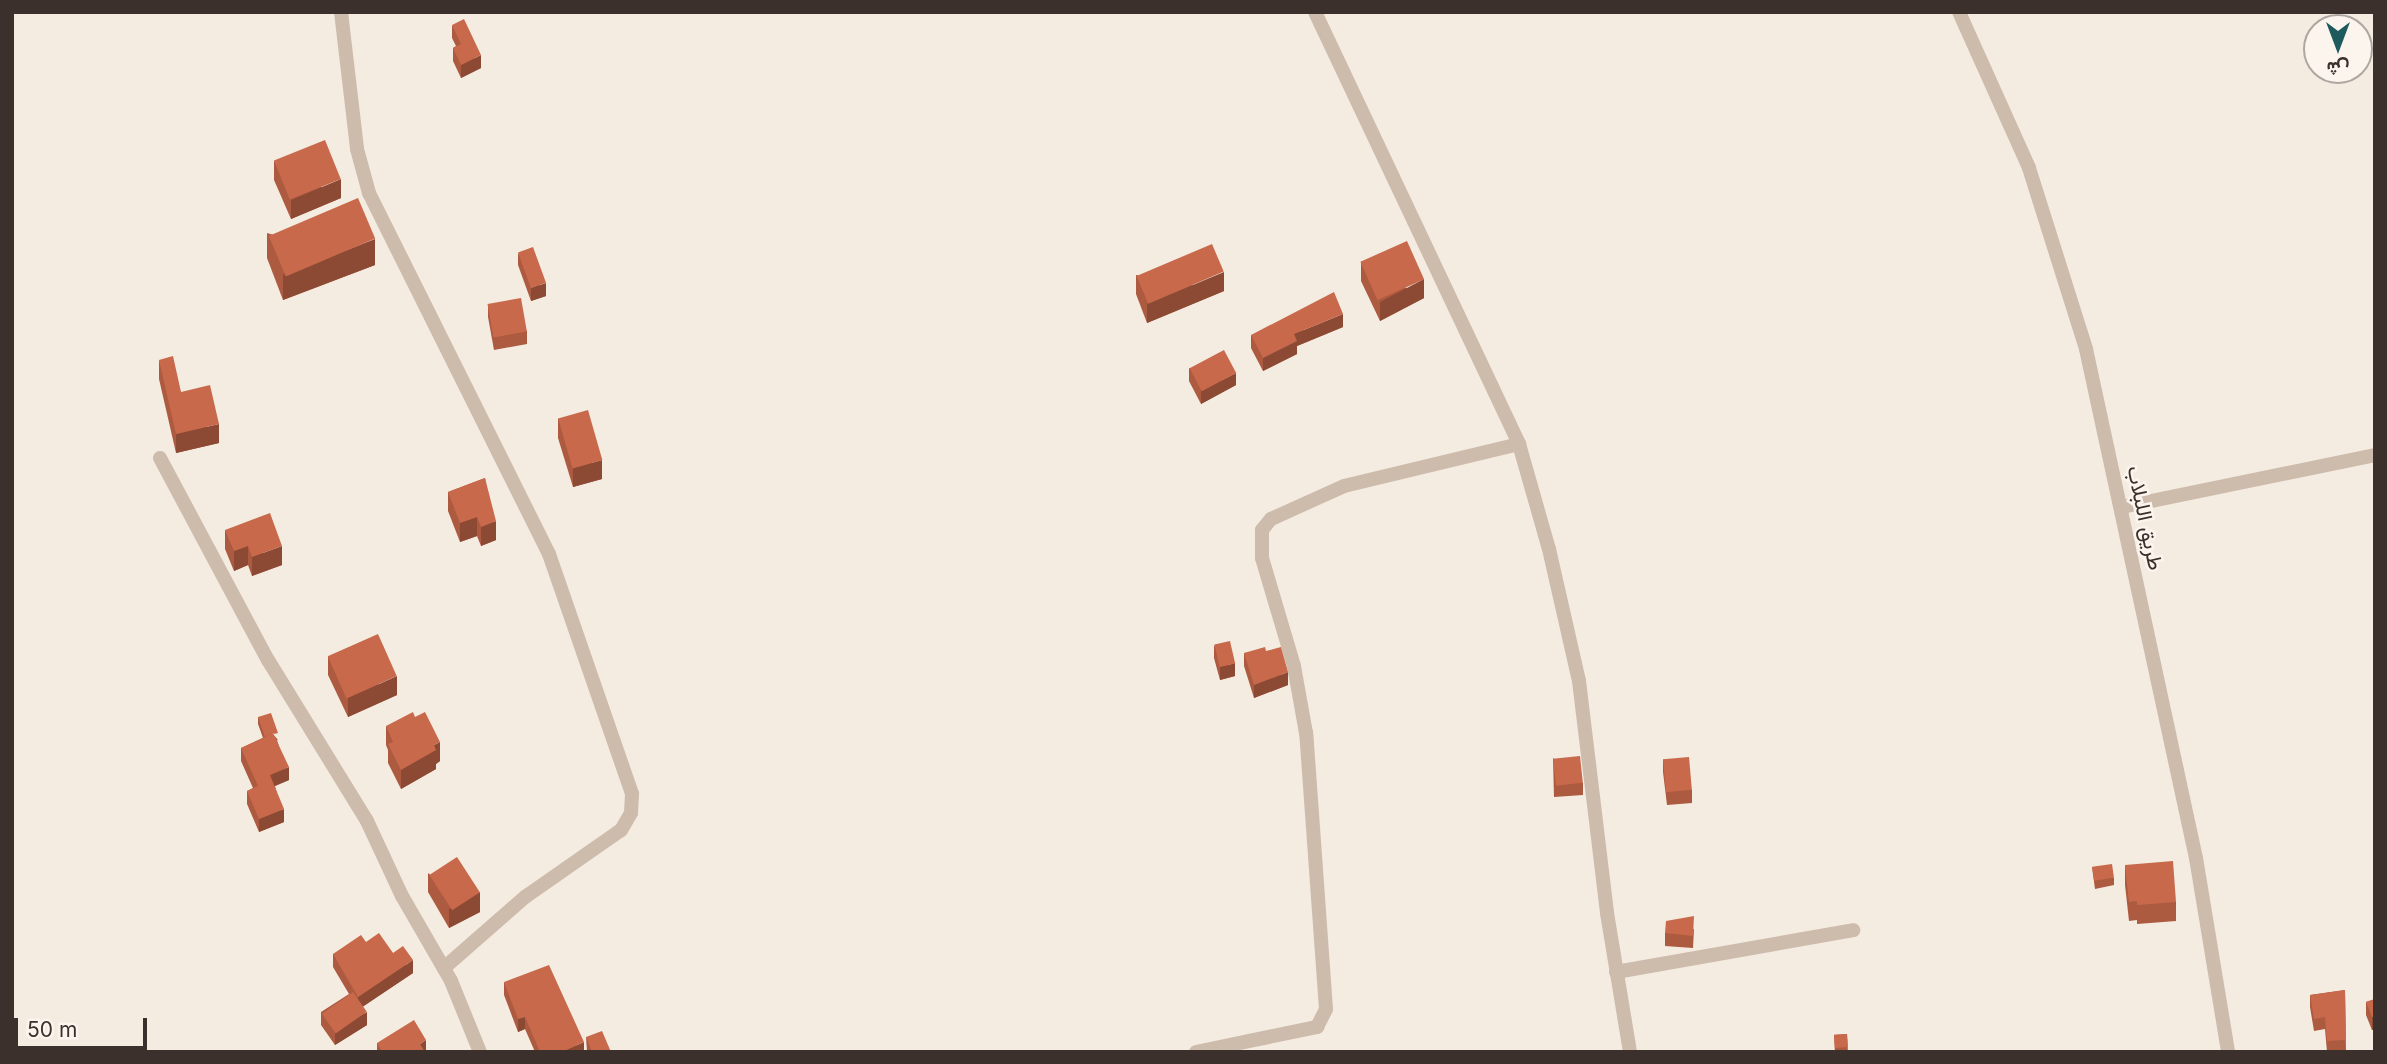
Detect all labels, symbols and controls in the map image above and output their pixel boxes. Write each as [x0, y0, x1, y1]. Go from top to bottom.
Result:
north arrow [2303, 14, 2373, 84]
text: ش [2327, 57, 2349, 80]
street label: طريق اللبلاب [2122, 463, 2168, 573]
scale bar [18, 1004, 150, 1048]
text: 50 m [27, 1017, 77, 1042]

